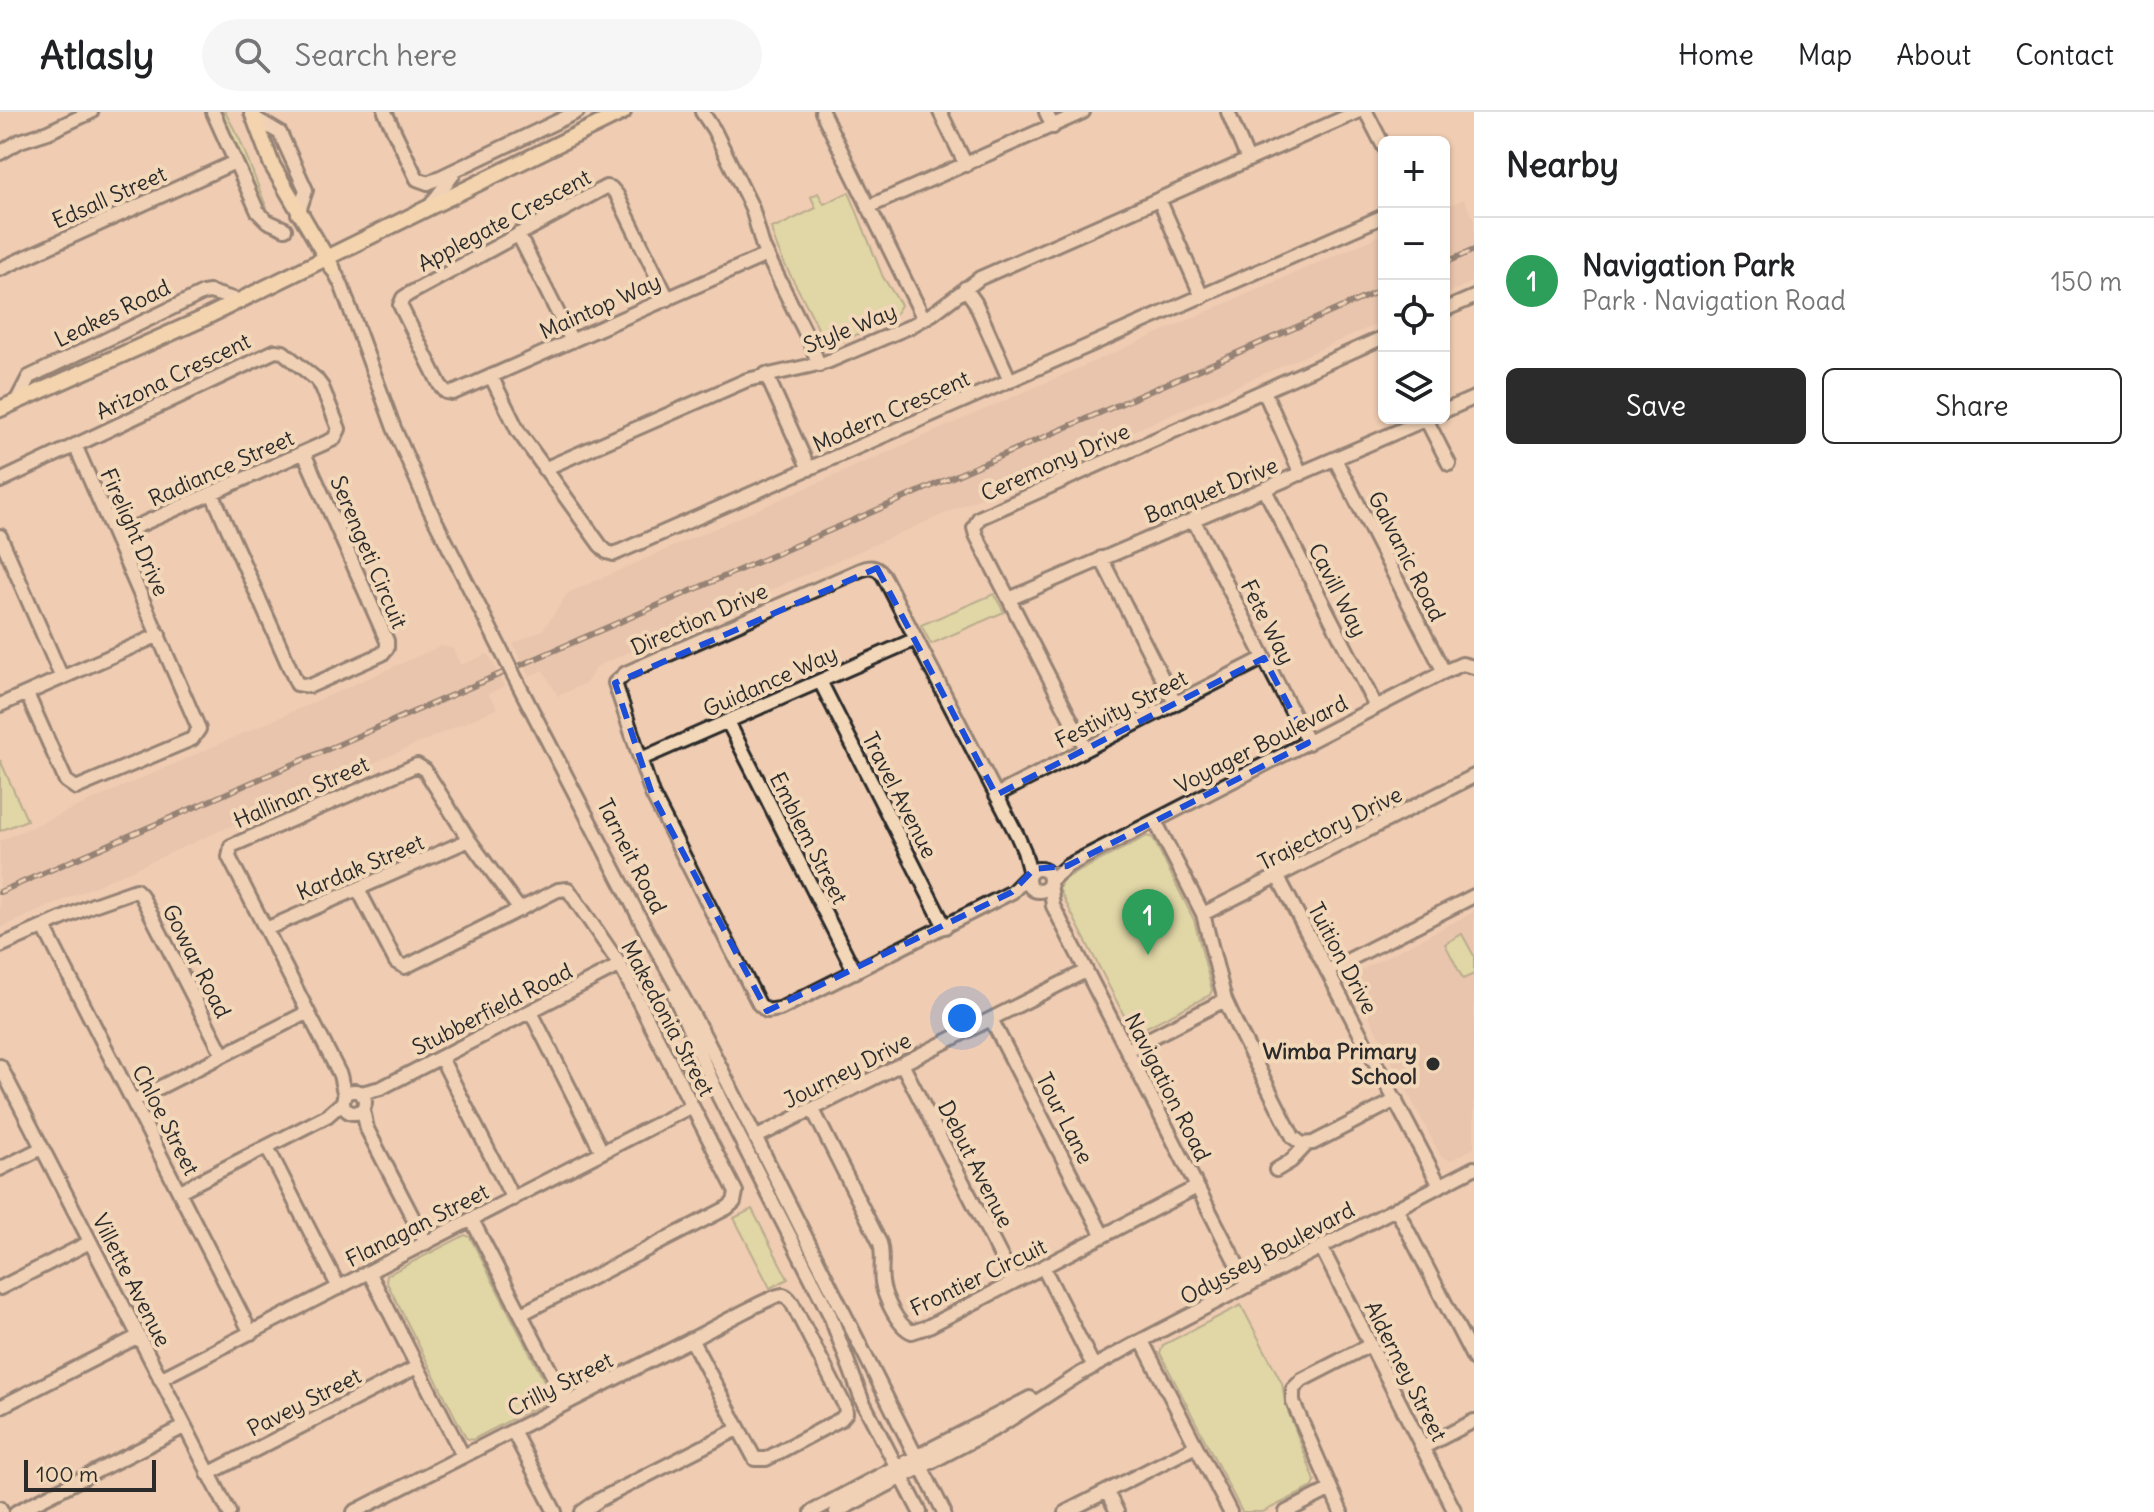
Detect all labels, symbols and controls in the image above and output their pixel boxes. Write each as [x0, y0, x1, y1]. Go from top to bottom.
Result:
search box [202, 19, 762, 91]
text: Atlasly [40, 32, 154, 79]
icon: search [230, 33, 274, 77]
text: Search here [294, 36, 457, 74]
text: Home [1678, 37, 1754, 73]
text: Map [1798, 37, 1852, 73]
text: About [1896, 37, 1971, 73]
text: Contact [2015, 37, 2114, 73]
map controls [1378, 136, 1450, 424]
button: + [1378, 136, 1450, 208]
text: Nearby [1506, 143, 1619, 186]
street label: Edsall Street [48, 159, 170, 235]
street label: Applegate Crescent [413, 163, 595, 277]
button: − [1378, 208, 1450, 280]
text: Navigation Park [1582, 246, 1795, 284]
text: 1 [1527, 265, 1537, 298]
text: 150 m [2051, 265, 2122, 298]
street label: Maintop Way [535, 267, 665, 345]
street label: Leakes Road [49, 273, 175, 353]
button: locate [1378, 280, 1450, 352]
text: Park · Navigation Road [1582, 284, 1846, 317]
street label: Style Way [799, 297, 901, 359]
street label: Arizona Crescent [91, 327, 255, 425]
button: layers [1378, 352, 1450, 424]
street label: Modern Crescent [808, 364, 974, 458]
button: Save [1506, 368, 1806, 444]
button: Share [1822, 368, 2122, 444]
street label: Ceremony Drive [976, 417, 1134, 507]
street label: Radiance Street [144, 423, 298, 513]
street label: Banquet Drive [1140, 451, 1282, 529]
street label: Firelight Drive [94, 464, 176, 600]
street label: Serengeti Circuit [324, 471, 414, 633]
street label: Galvanic Road [1362, 486, 1452, 626]
street label: Cavill Way [1302, 538, 1374, 642]
street label: Fete Way [1235, 575, 1301, 669]
street label: Direction Drive [626, 576, 772, 662]
street label: Guidance Way [699, 639, 841, 723]
street label: Festivity Street [1050, 664, 1192, 754]
street label: Voyager Boulevard [1170, 688, 1352, 800]
street label: Travel Avenue [856, 727, 944, 863]
street label: Hallinan Street [229, 750, 373, 834]
street label: Emblem Street [764, 767, 854, 909]
street label: Trajectory Drive [1253, 780, 1407, 876]
street label: Tarneit Road [591, 794, 673, 918]
street label: Kardak Street [292, 828, 428, 906]
pin: 1 [1122, 889, 1174, 955]
street label: Tuition Drive [1302, 897, 1384, 1019]
street label: Gowar Road [156, 899, 238, 1023]
street label: Makedonia Street [615, 935, 721, 1101]
street label: Stubberfield Road [407, 957, 577, 1061]
your location [942, 998, 982, 1038]
street label: Navigation Road [1119, 1008, 1217, 1166]
street label: Journey Drive [778, 1026, 916, 1114]
place label: Wimba Primary School [1262, 1037, 1417, 1090]
marker: Wimba Primary School [1424, 1055, 1442, 1073]
street label: Chloe Street [126, 1060, 206, 1180]
street label: Tour Lane [1030, 1068, 1100, 1168]
street label: Debut Avenue [932, 1096, 1020, 1232]
street label: Flanagan Street [341, 1177, 493, 1273]
street label: Odyssey Boulevard [1175, 1195, 1359, 1311]
street label: Villette Avenue [86, 1209, 178, 1351]
street label: Frontier Circuit [905, 1232, 1051, 1322]
street label: Alderney Street [1359, 1296, 1453, 1446]
street label: Crilly Street [503, 1346, 617, 1422]
street label: Pavey Street [242, 1361, 366, 1443]
scale bar [24, 1456, 156, 1492]
text: 100 m [36, 1460, 98, 1488]

